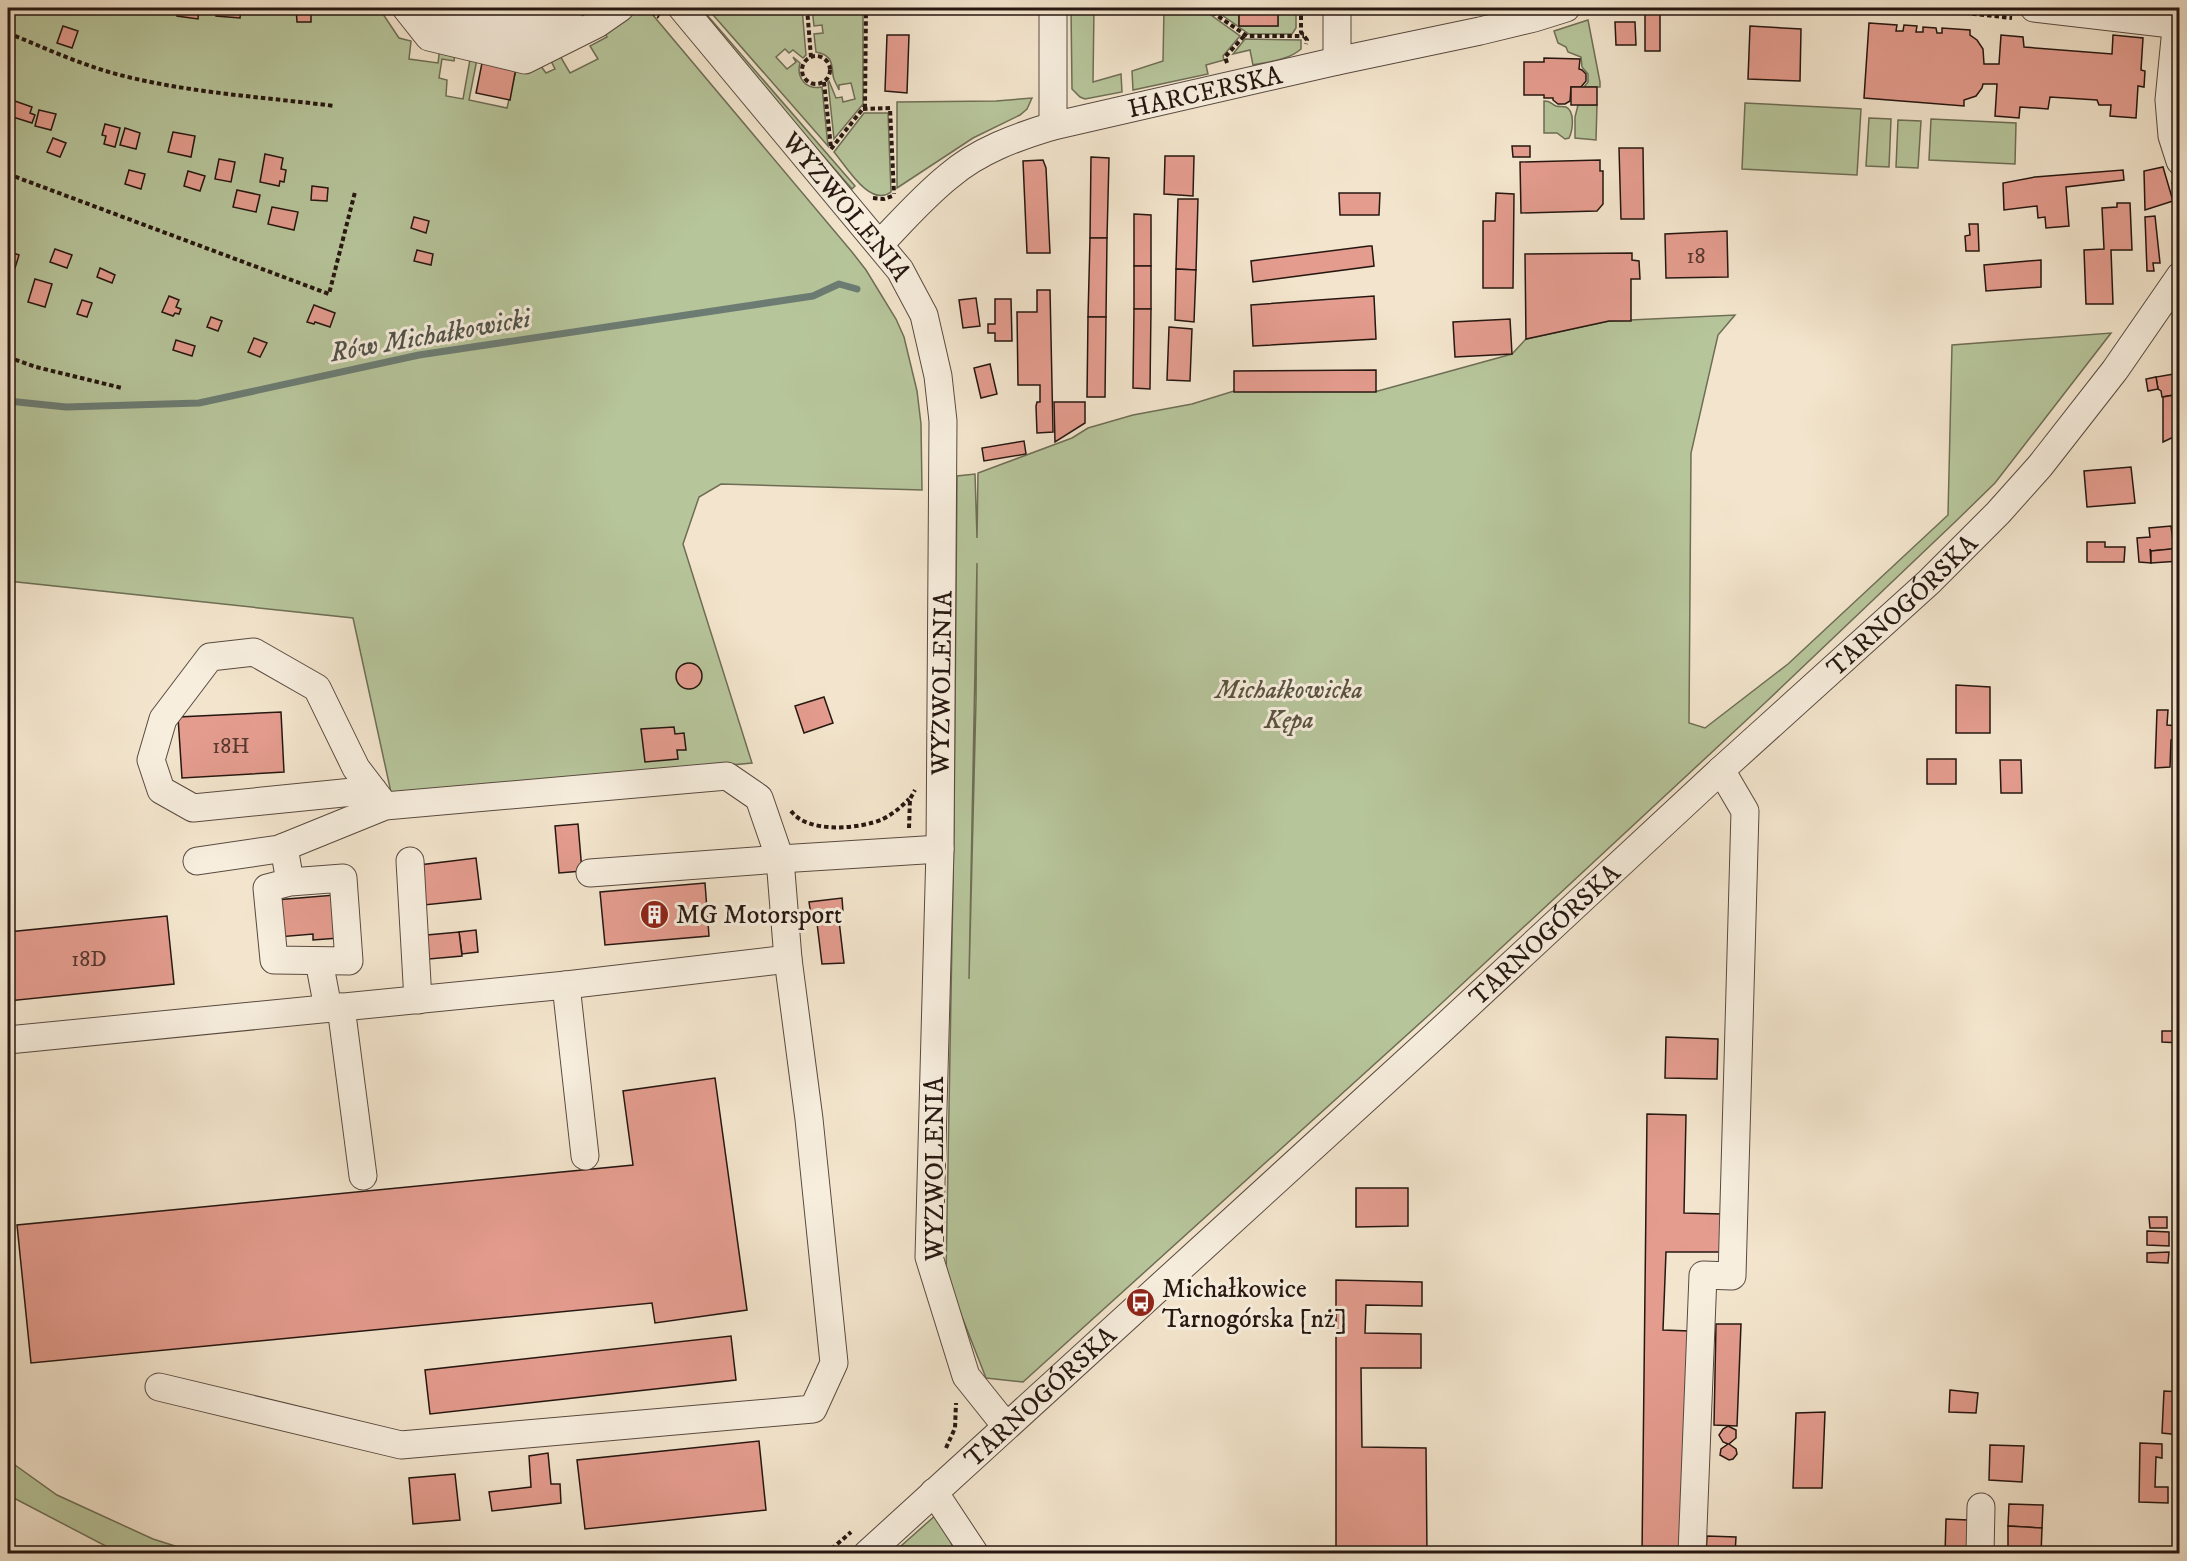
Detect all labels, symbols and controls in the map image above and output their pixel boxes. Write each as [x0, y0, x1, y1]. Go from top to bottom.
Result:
street label: HARCERSKA [1125, 59, 1286, 126]
street label: WYZWOLENIA [773, 125, 918, 287]
house number: 18 [1686, 243, 1706, 270]
water label: Rów Michałkowicki [326, 301, 535, 371]
street label: TARNOGÓRSKA [1820, 528, 1986, 684]
street label: WYZWOLENIA [924, 590, 961, 777]
park label: Michałkowicka Kępa [1213, 674, 1363, 737]
house number: 18H [212, 733, 250, 760]
street label: TARNOGÓRSKA [1463, 857, 1628, 1014]
building icon: MG Motorsport [639, 898, 671, 930]
place label: MG Motorsport [676, 899, 842, 932]
house number: 18D [71, 946, 107, 973]
street label: WYZWOLENIA [919, 1076, 952, 1262]
place label: Michałkowice Tarnogórska [nż] [1162, 1273, 1347, 1336]
bus stop icon: Michałkowice Tarnogórska [nż] [1125, 1287, 1157, 1319]
street label: TARNOGÓRSKA [958, 1319, 1124, 1475]

